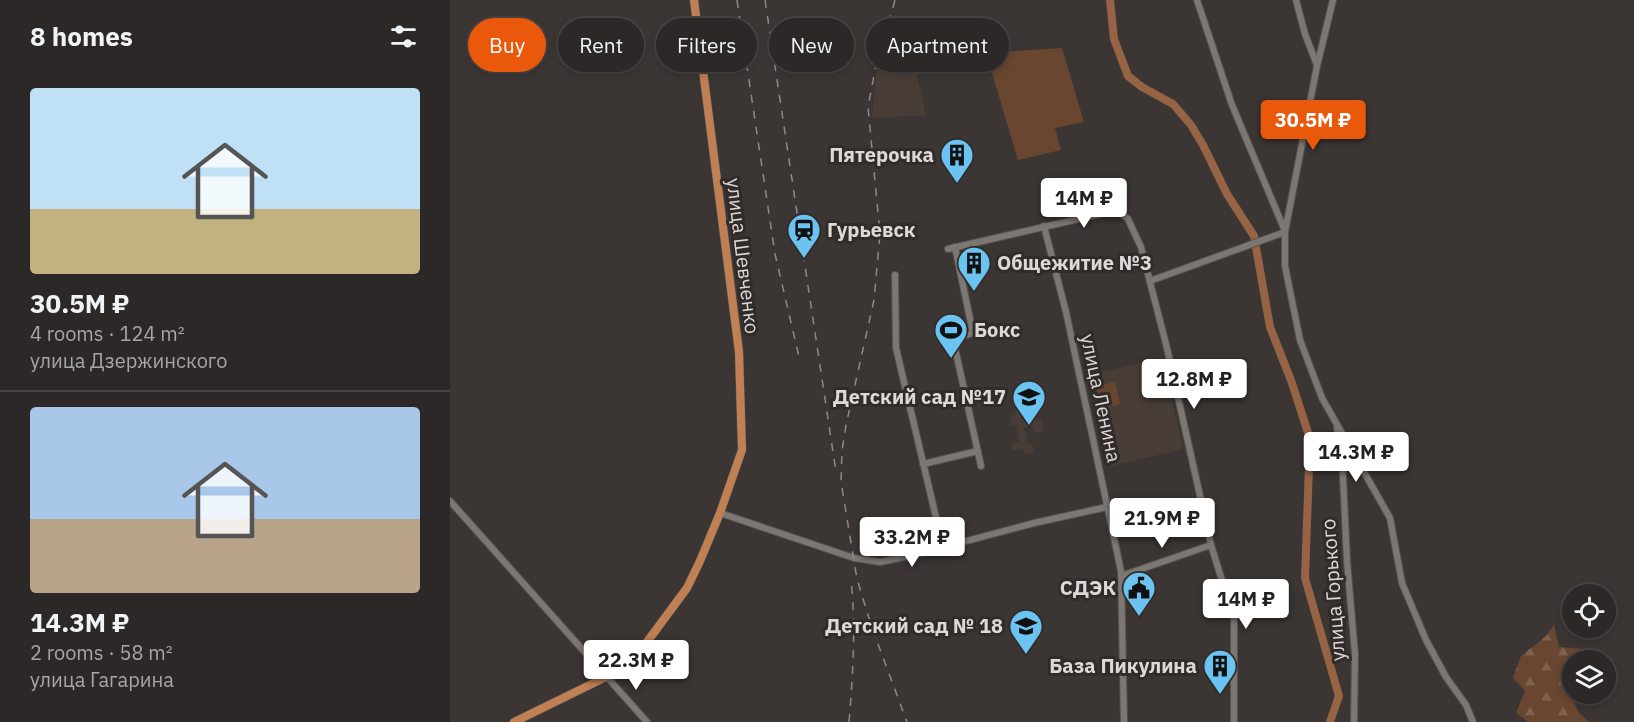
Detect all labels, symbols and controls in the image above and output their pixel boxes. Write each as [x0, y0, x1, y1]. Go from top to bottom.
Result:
chip: Buy [468, 18, 546, 72]
chip: Rent [558, 18, 644, 72]
chip: Filters [656, 18, 757, 72]
chip: New [769, 18, 854, 72]
chip: Apartment [866, 18, 1009, 72]
text: 8 homes [30, 19, 133, 53]
icon: filters [387, 20, 420, 53]
pin: 30.5M ₽ [1258, 100, 1368, 151]
text: 30.5M ₽ [1275, 106, 1351, 133]
icon: home [171, 127, 279, 235]
building icon: Пятерочка [939, 137, 975, 184]
place label: Пятерочка [829, 141, 934, 168]
street label: улица Шевченко [721, 177, 766, 335]
pin: 14M ₽ [1042, 178, 1126, 229]
text: 14M ₽ [1055, 184, 1113, 211]
station icon: Гурьевск [786, 212, 822, 259]
place label: Гурьевск [827, 216, 916, 243]
building icon: Общежитие №3 [956, 245, 992, 292]
place label: Общежитие №3 [997, 249, 1152, 276]
text: 30.5M ₽ [30, 286, 129, 320]
sports icon: Бокс [933, 312, 969, 359]
place label: Бокс [974, 316, 1020, 343]
text: 4 rooms · 124 m² [30, 320, 185, 347]
street label: улица Ленина [1075, 331, 1128, 465]
text: улица Дзержинского [30, 347, 227, 374]
pin: 12.8M ₽ [1139, 359, 1249, 410]
text: 12.8M ₽ [1156, 365, 1232, 392]
school or university icon: Детский сад №17 [1011, 379, 1047, 426]
place label: Детский сад №17 [833, 383, 1006, 410]
pin: 14.3M ₽ [1301, 432, 1411, 483]
text: 14.3M ₽ [1318, 438, 1394, 465]
icon: home [171, 446, 279, 554]
pin: 21.9M ₽ [1107, 498, 1217, 549]
text: 21.9M ₽ [1124, 504, 1200, 531]
pin: 33.2M ₽ [857, 517, 967, 568]
street label: улица Горького [1314, 518, 1351, 662]
text: 33.2M ₽ [874, 523, 950, 550]
public building icon: СДЭК [1121, 570, 1157, 617]
place label: СДЭК [1060, 574, 1116, 601]
pin: 14M ₽ [1204, 579, 1288, 630]
map controls [1562, 584, 1616, 704]
button: locate [1562, 584, 1616, 638]
text: 14M ₽ [1217, 585, 1275, 612]
text: 14.3M ₽ [30, 605, 129, 639]
school or university icon: Детский сад № 18 [1008, 608, 1044, 655]
place label: Детский сад № 18 [825, 612, 1003, 639]
text: 2 rooms · 58 m² [30, 639, 173, 666]
pin: 22.3M ₽ [581, 640, 691, 691]
text: 22.3M ₽ [598, 646, 674, 673]
building icon: База Пикулина [1202, 648, 1238, 695]
button: layers [1562, 650, 1616, 704]
place label: База Пикулина [1049, 652, 1197, 679]
text: улица Гагарина [30, 666, 174, 693]

